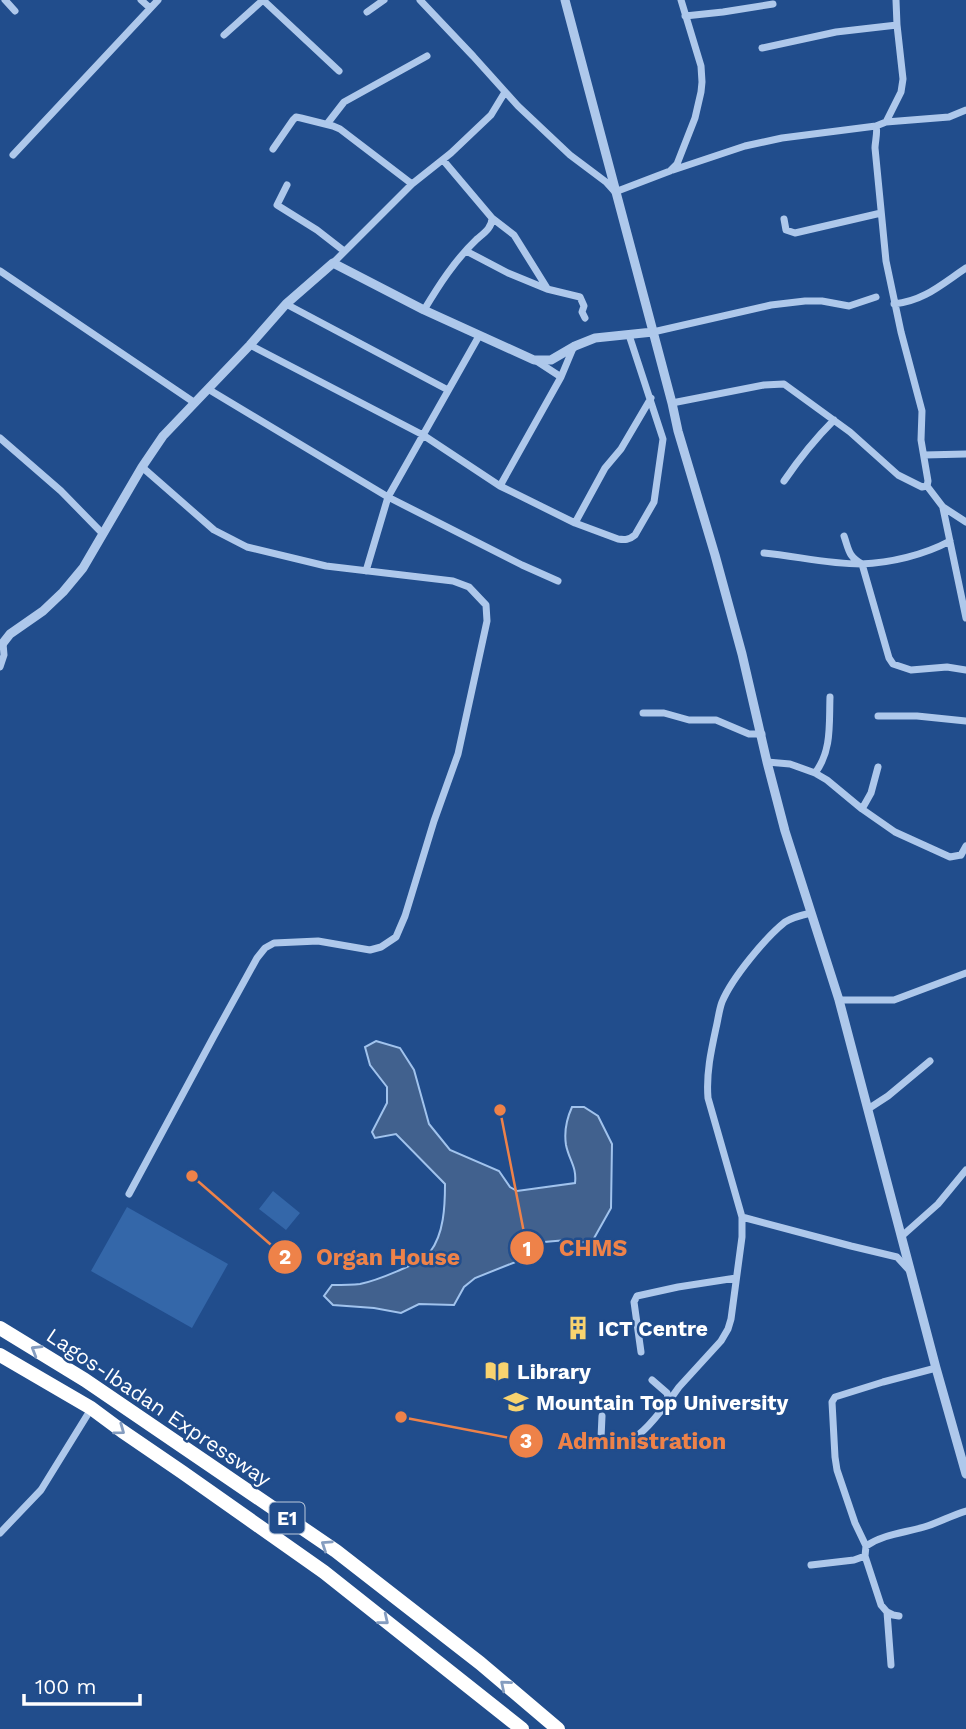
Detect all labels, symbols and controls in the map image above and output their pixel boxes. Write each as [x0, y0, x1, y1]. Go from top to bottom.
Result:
callout: CHMS [510, 1226, 641, 1270]
callout: Organ House [267, 1235, 474, 1279]
text: CHMS [559, 1235, 627, 1262]
text: 1 [522, 1236, 532, 1261]
text: 2 [279, 1244, 291, 1269]
text: Organ House [316, 1244, 460, 1271]
building icon: ICT Centre [564, 1314, 592, 1342]
place label: ICT Centre [598, 1316, 708, 1341]
street label: Lagos-Ibadan Expressway [42, 1322, 276, 1492]
one-way arrow [30, 1345, 43, 1358]
library icon: Library [483, 1357, 511, 1385]
place label: Library [517, 1359, 591, 1384]
school or university icon: Mountain Top University [502, 1388, 530, 1416]
place label: Mountain Top University [536, 1390, 788, 1415]
callout: Administration [508, 1419, 740, 1463]
one-way arrow [112, 1422, 125, 1434]
text: 3 [520, 1428, 532, 1453]
text: Administration [558, 1428, 726, 1455]
road number: E1 [270, 1502, 304, 1534]
one-way arrow [321, 1541, 334, 1553]
one-way arrow [376, 1612, 389, 1624]
scale bar [24, 1662, 140, 1706]
text: 100 m [35, 1674, 97, 1699]
one-way arrow [501, 1681, 514, 1693]

